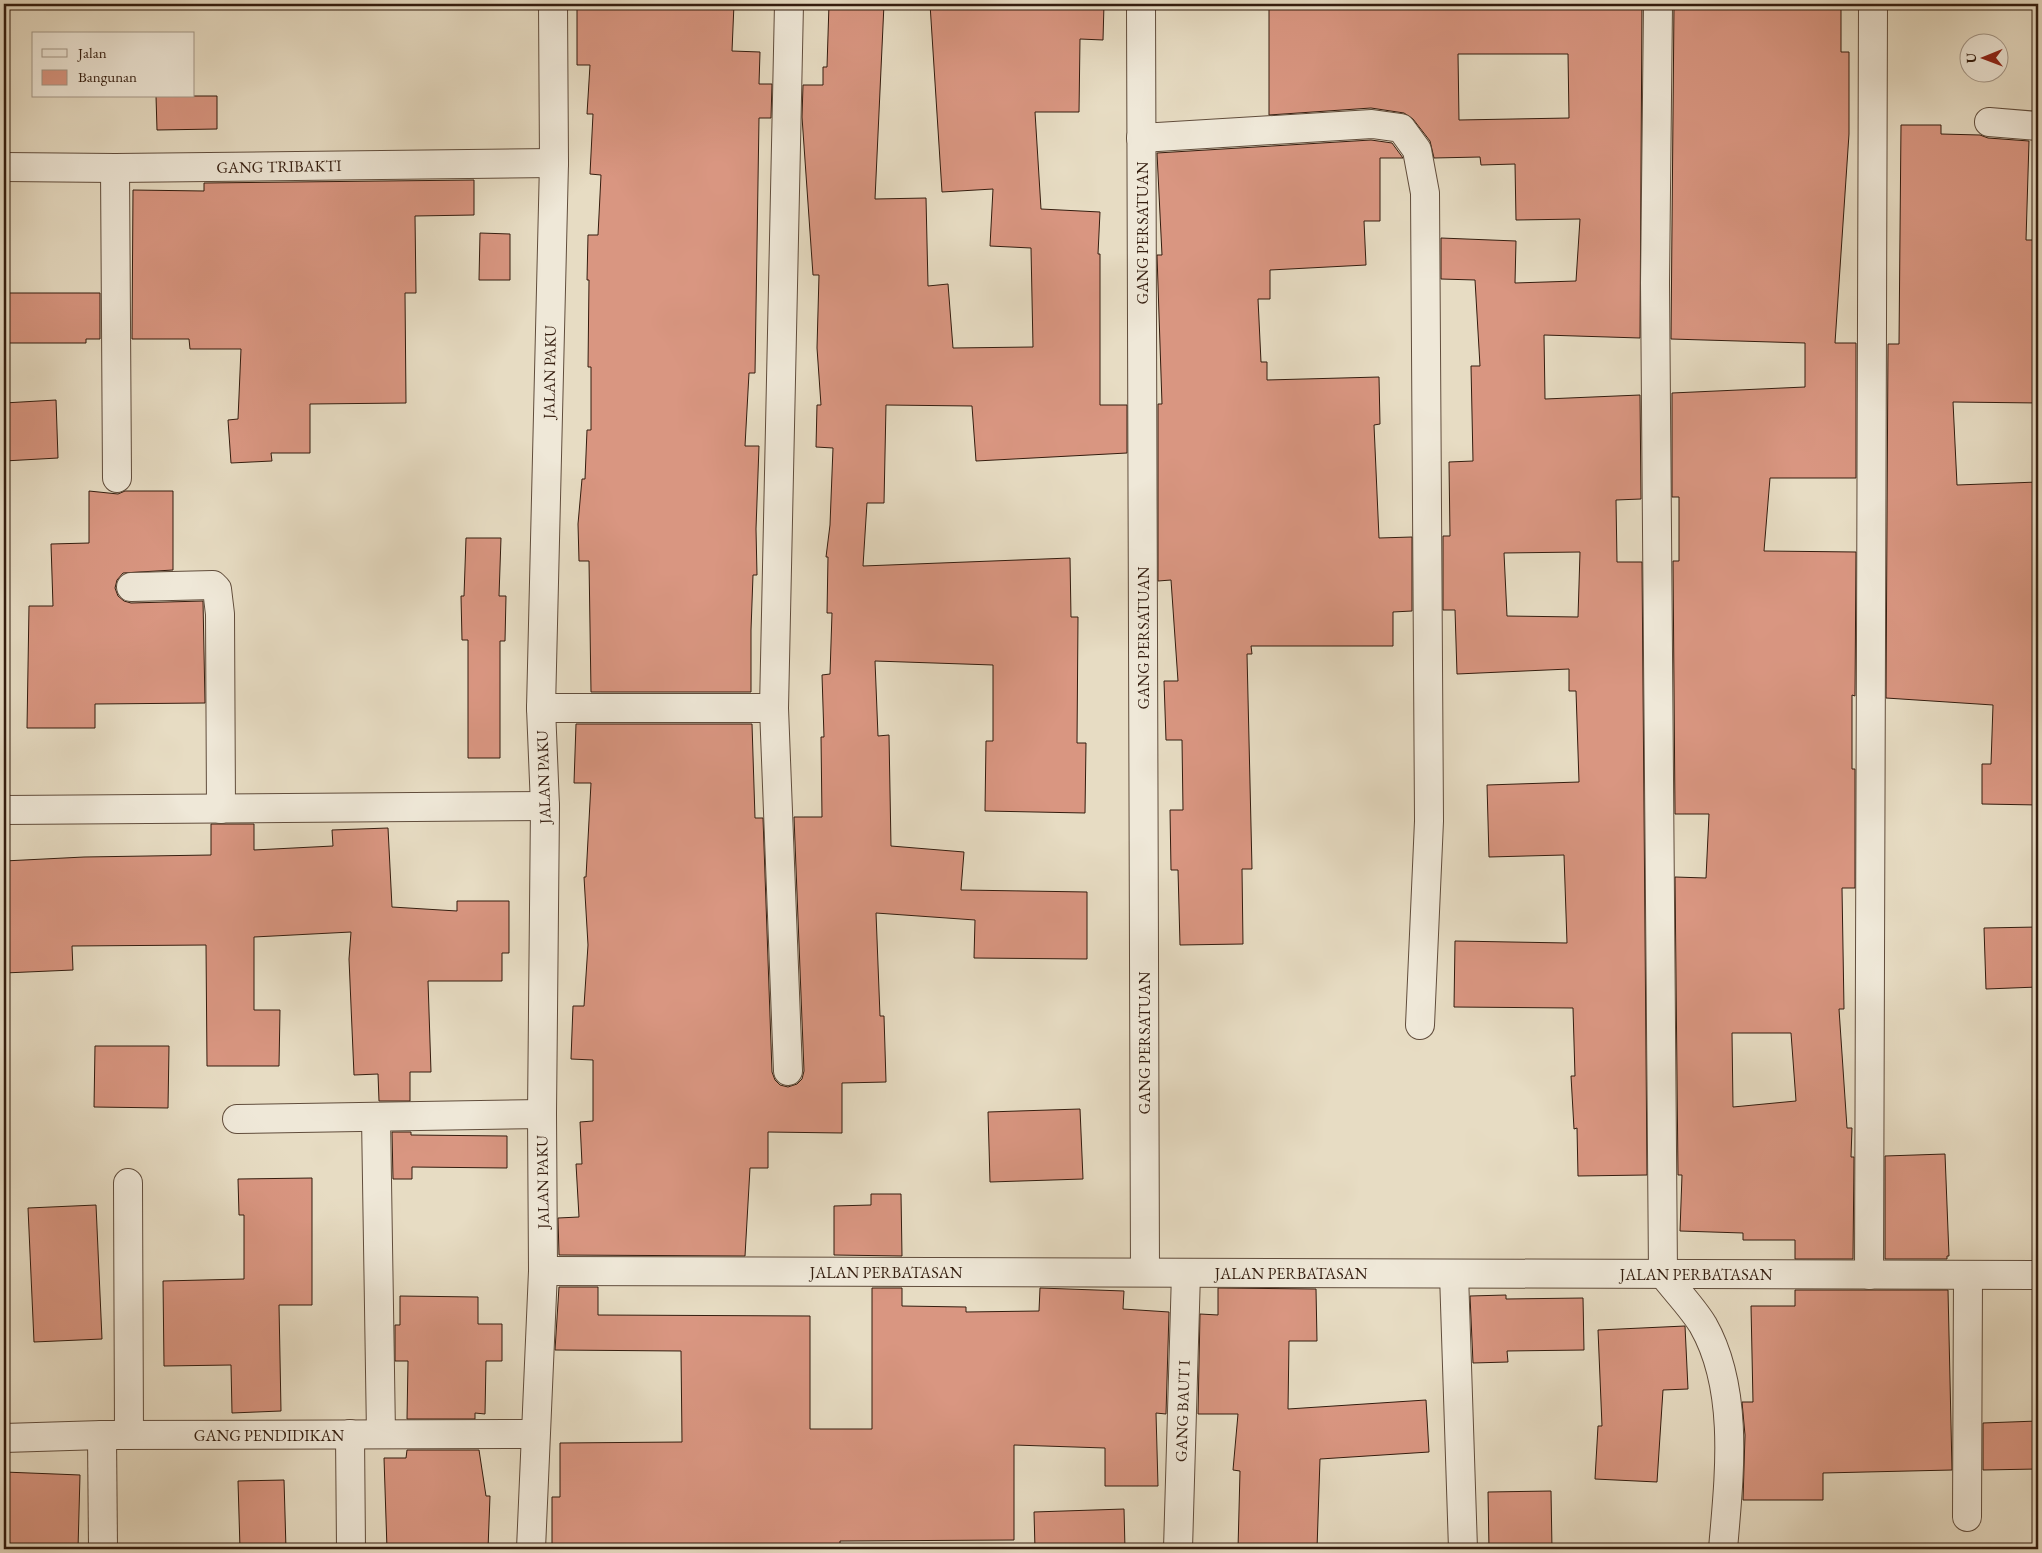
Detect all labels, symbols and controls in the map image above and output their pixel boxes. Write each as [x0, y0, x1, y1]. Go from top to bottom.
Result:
legend [32, 32, 195, 98]
north arrow [1960, 32, 2010, 82]
text: Jalan [76, 43, 107, 62]
text: U [1962, 52, 1980, 64]
text: Bangunan [78, 67, 137, 86]
street label: GANG TRIBAKTI [216, 155, 342, 178]
street label: GANG PERSATUAN [1132, 161, 1153, 304]
street label: JALAN PAKU [538, 325, 561, 421]
street label: GANG PERSATUAN [1133, 566, 1154, 709]
street label: JALAN PAKU [531, 729, 556, 826]
street label: GANG PERSATUAN [1134, 971, 1155, 1114]
street label: JALAN PAKU [531, 1135, 554, 1231]
street label: JALAN PERBATASAN [808, 1262, 963, 1283]
street label: JALAN PERBATASAN [1213, 1263, 1368, 1284]
street label: JALAN PERBATASAN [1618, 1264, 1773, 1285]
street label: GANG BAUT I [1170, 1359, 1195, 1462]
street label: GANG PENDIDIKAN [194, 1425, 345, 1446]

